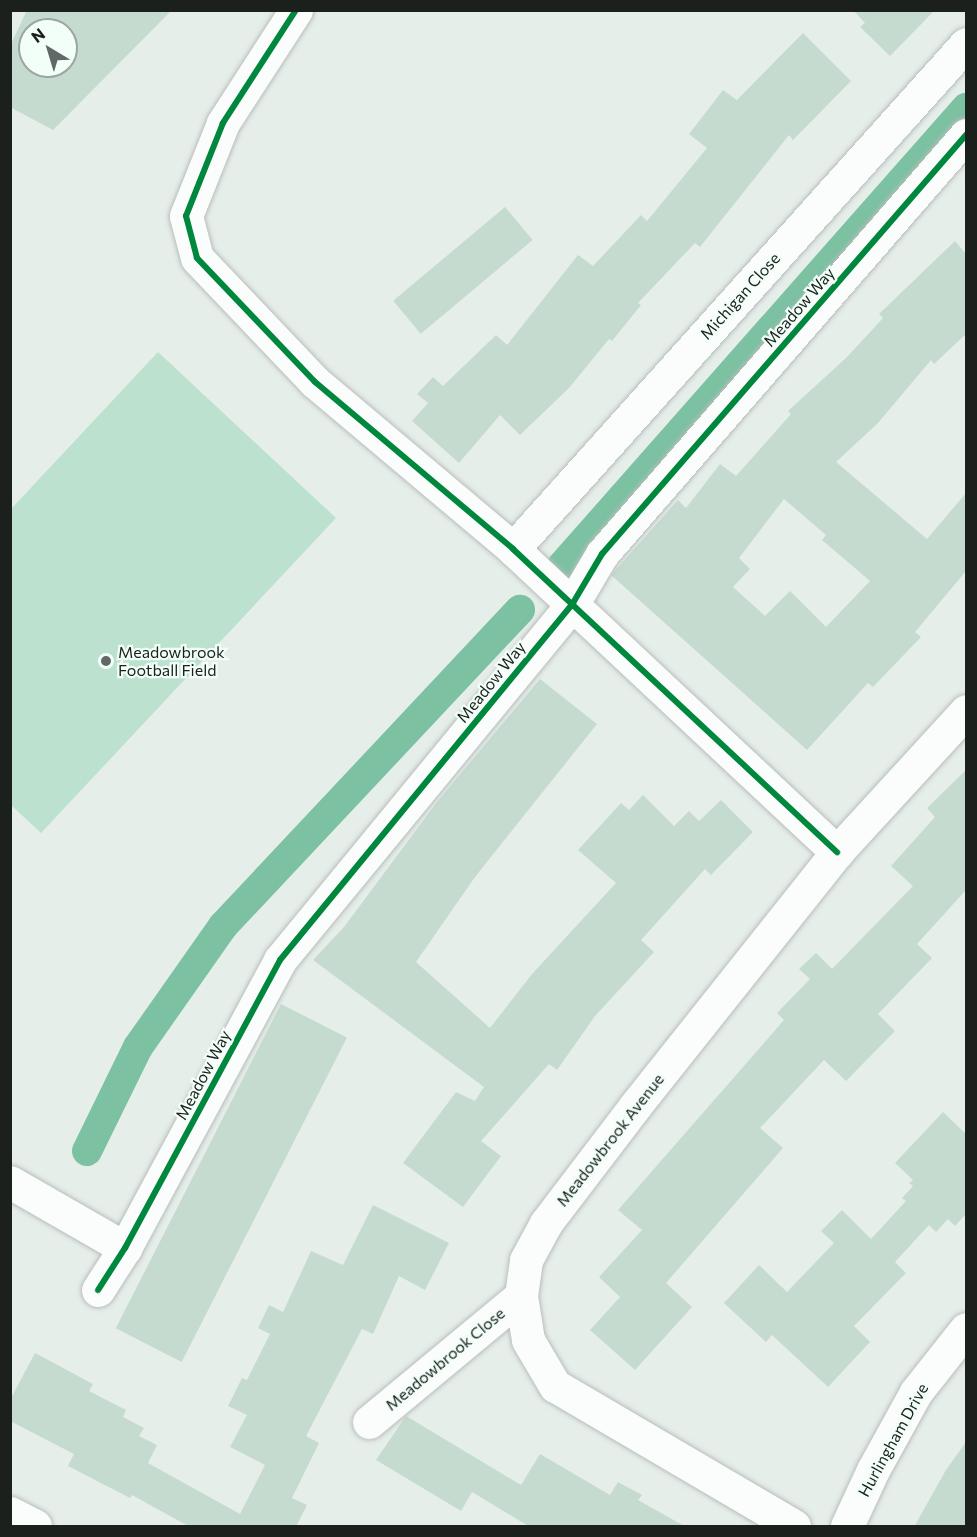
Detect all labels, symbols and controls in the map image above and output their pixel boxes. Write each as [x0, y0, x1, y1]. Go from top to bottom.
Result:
north arrow [18, 18, 78, 78]
text: N [27, 24, 48, 46]
street label: Michigan Close [696, 249, 784, 343]
street label: Meadow Way [759, 264, 839, 350]
street label: Meadow Way [453, 638, 529, 726]
place label: Meadowbrook Football Field [118, 642, 225, 680]
marker: Meadowbrook Football Field [99, 654, 113, 668]
street label: Meadow Way [171, 1027, 235, 1123]
street label: Meadowbrook Avenue [552, 1070, 668, 1210]
street label: Meadowbrook Close [381, 1303, 509, 1415]
street label: Hurlingham Drive [854, 1380, 932, 1500]

